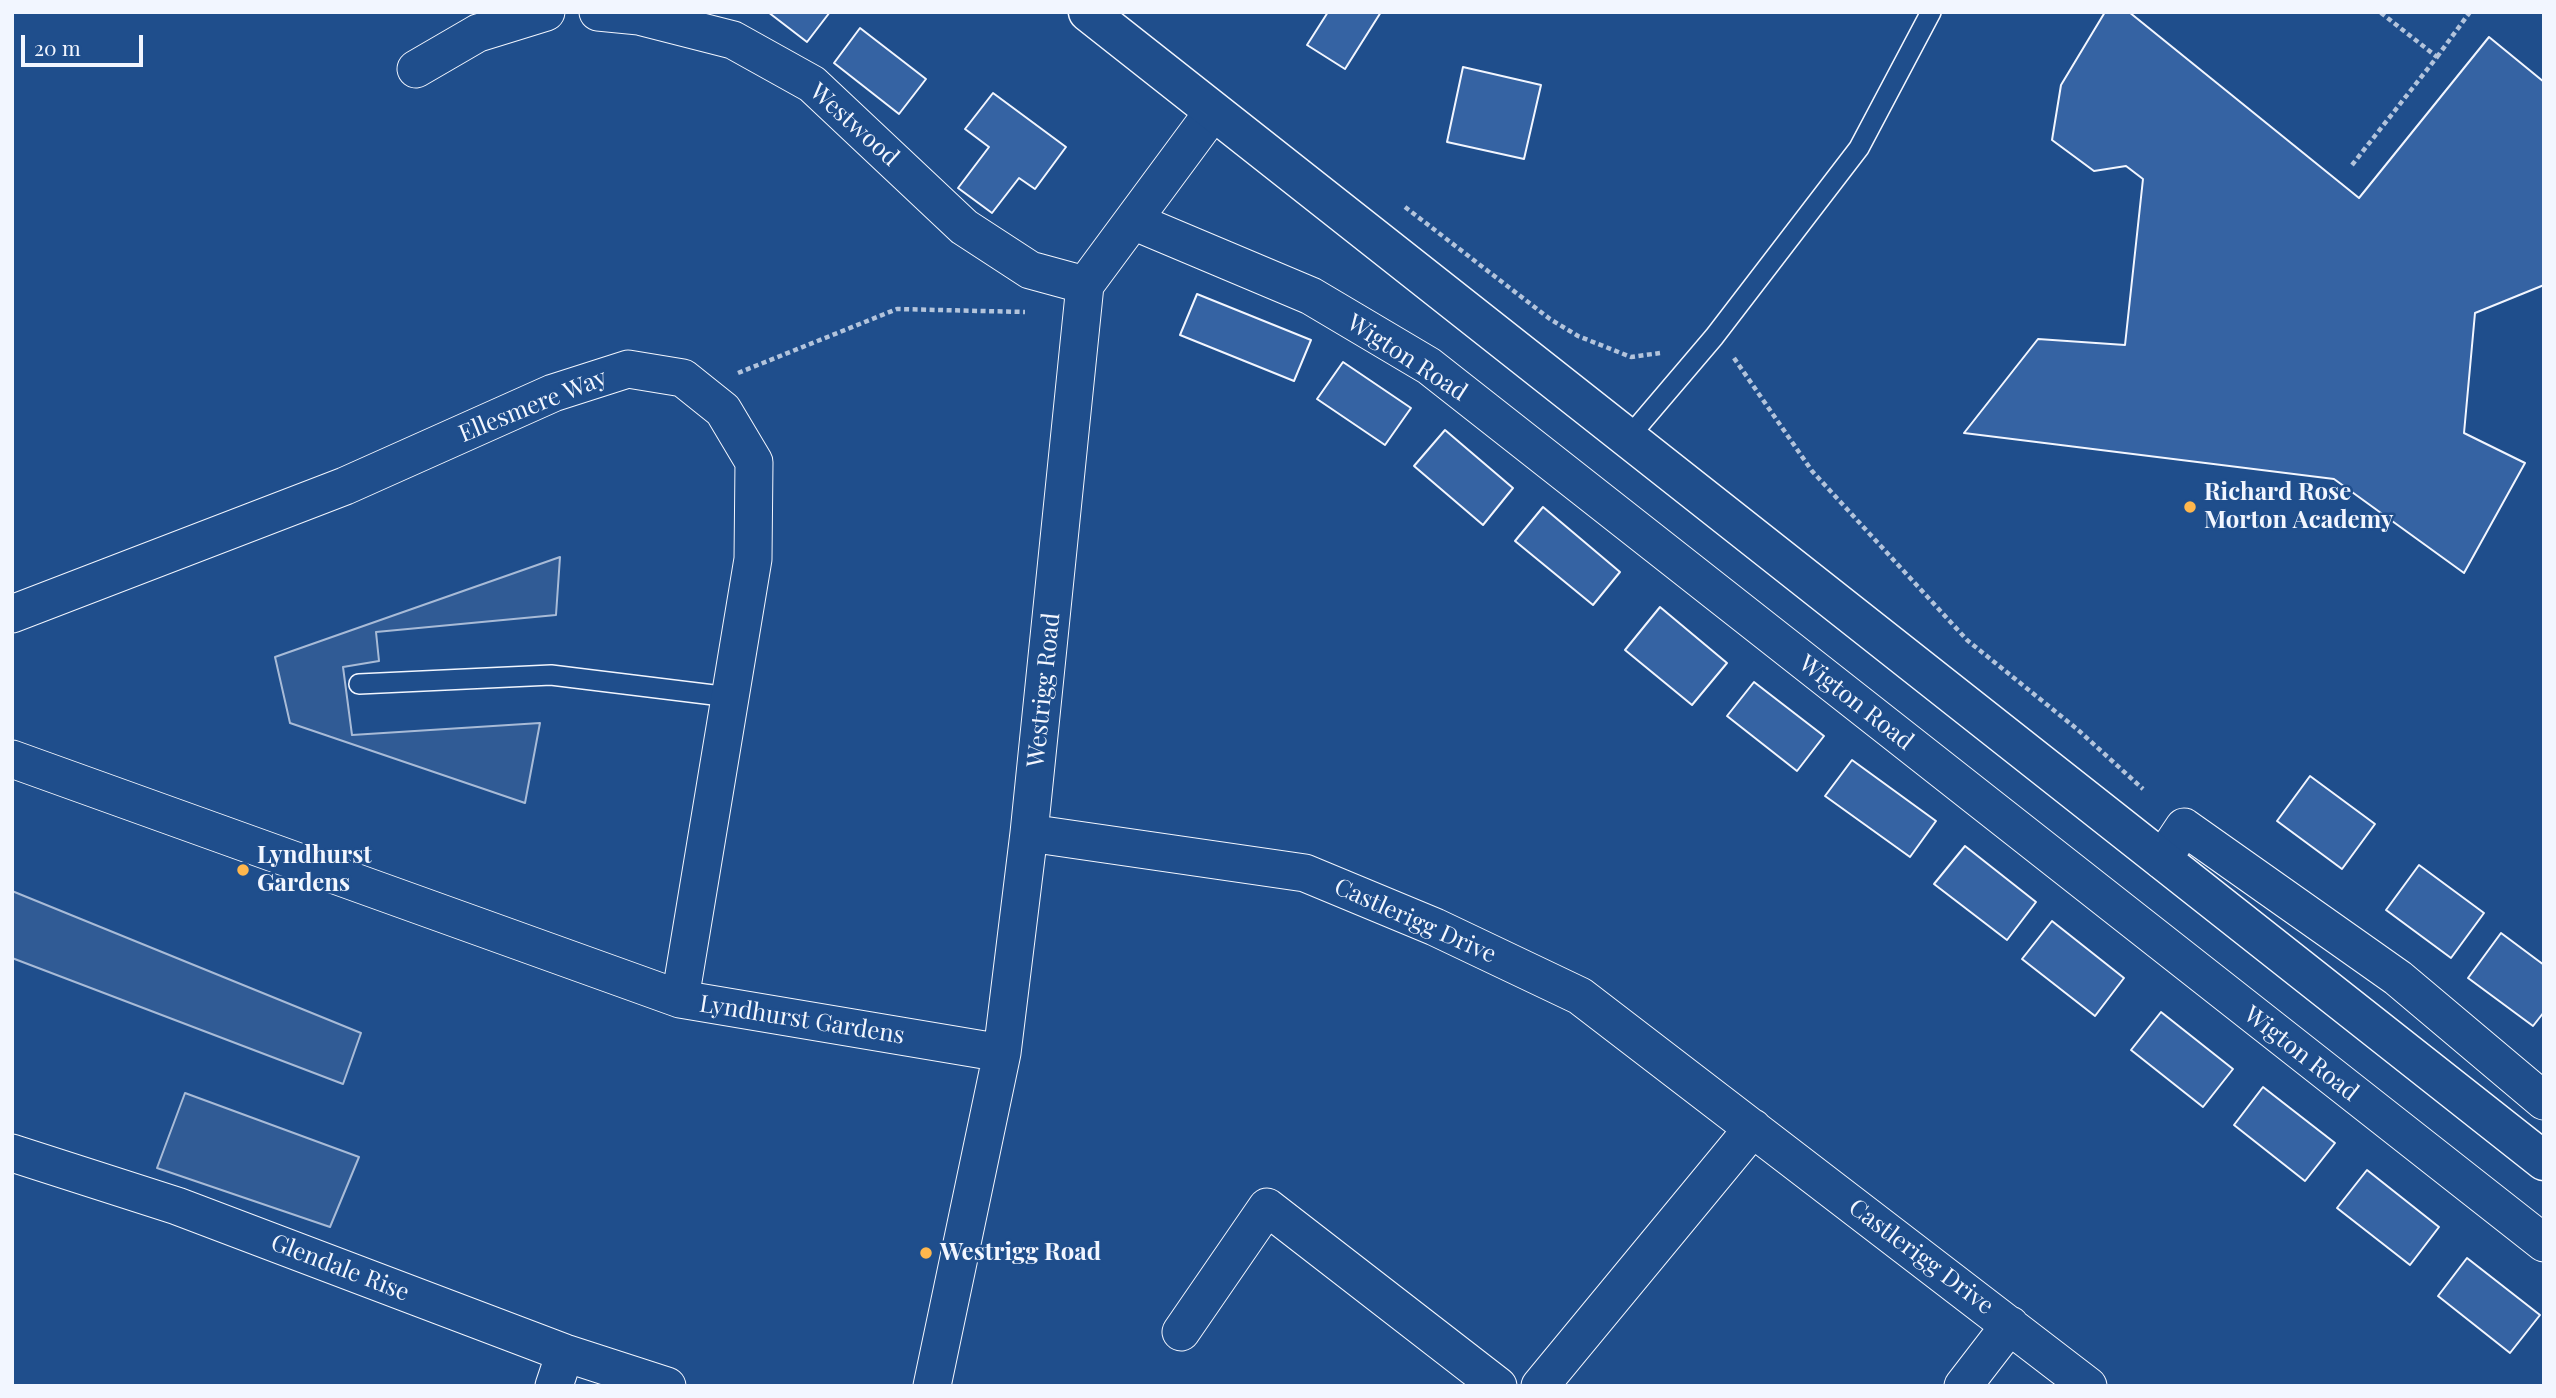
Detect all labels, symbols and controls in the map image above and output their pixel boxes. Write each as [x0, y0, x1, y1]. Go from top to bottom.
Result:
scale bar [24, 21, 147, 65]
text: 20 m [34, 33, 81, 61]
street label: Westwood [804, 78, 904, 172]
street label: Wigton Road [1342, 309, 1472, 407]
street label: Ellesmere Way [455, 363, 611, 449]
place label: Richard Rose Morton Academy [2204, 479, 2393, 535]
marker: Richard Rose Morton Academy [2182, 499, 2198, 515]
street label: Westrigg Road [1022, 611, 1066, 769]
street label: Wigton Road [1793, 649, 1919, 757]
place label: Lyndhurst Gardens [257, 842, 372, 898]
marker: Lyndhurst Gardens [235, 862, 251, 878]
street label: Castlerigg Drive [1330, 872, 1500, 970]
street label: Lyndhurst Gardens [698, 990, 906, 1050]
street label: Wigton Road [2238, 1000, 2364, 1108]
street label: Castlerigg Drive [1843, 1193, 1999, 1321]
street label: Glendale Rise [267, 1228, 413, 1308]
place label: Westrigg Road [940, 1239, 1101, 1267]
marker: Westrigg Road [918, 1245, 934, 1261]

